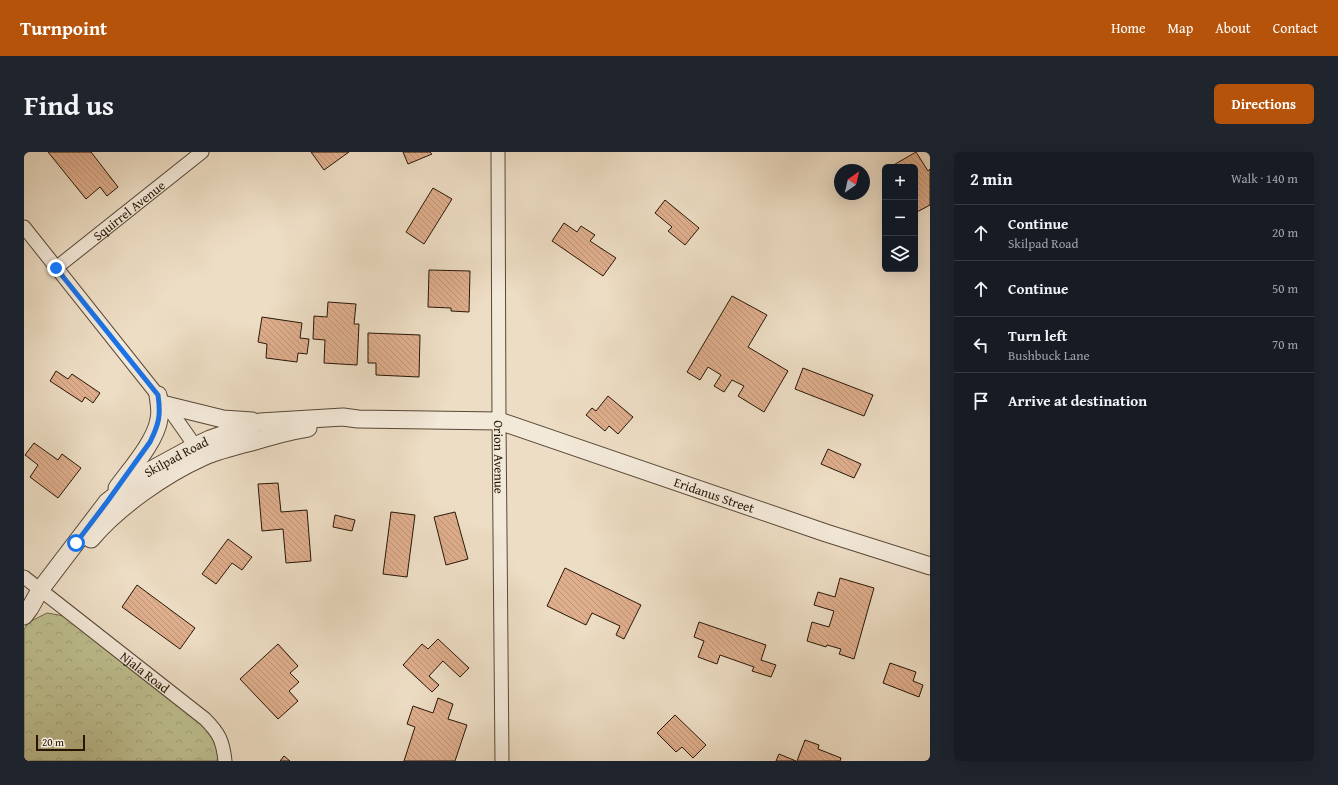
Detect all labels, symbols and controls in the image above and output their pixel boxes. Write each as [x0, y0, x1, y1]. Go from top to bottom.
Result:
text: Turnpoint [20, 14, 107, 42]
text: Home [1111, 18, 1146, 38]
text: Map [1168, 18, 1193, 38]
text: About [1215, 18, 1251, 38]
text: Contact [1273, 18, 1318, 38]
text: Find us [24, 84, 114, 125]
button: Directions [1214, 84, 1314, 124]
north arrow [834, 164, 870, 200]
map controls [882, 164, 918, 272]
button: + [882, 164, 918, 200]
text: 2 min [970, 166, 1012, 191]
text: Walk · 140 m [1231, 169, 1298, 188]
street label: Squirrel Avenue [89, 176, 169, 245]
button: − [882, 200, 918, 236]
text: Continue [1008, 213, 1069, 234]
icon: ahead [970, 222, 992, 244]
text: 20 m [1272, 223, 1298, 242]
text: Skilpad Road [1008, 234, 1078, 253]
button: layers [882, 236, 918, 272]
route end [47, 259, 65, 277]
icon: ahead [970, 278, 992, 300]
text: Continue [1008, 278, 1069, 299]
text: 50 m [1272, 279, 1298, 298]
text: Turn left [1008, 325, 1067, 346]
icon: left [970, 334, 992, 356]
text: 70 m [1272, 335, 1298, 354]
text: Bushbuck Lane [1008, 346, 1090, 365]
icon: arrive [970, 390, 992, 412]
text: Arrive at destination [1008, 390, 1147, 411]
street label: Orion Avenue [489, 420, 509, 494]
street label: Skilpad Road [140, 432, 211, 482]
street label: Eridanus Street [671, 473, 757, 518]
route start [67, 534, 85, 552]
street label: Njala Road [116, 647, 174, 698]
scale bar [36, 733, 85, 752]
text: 20 m [42, 734, 64, 750]

